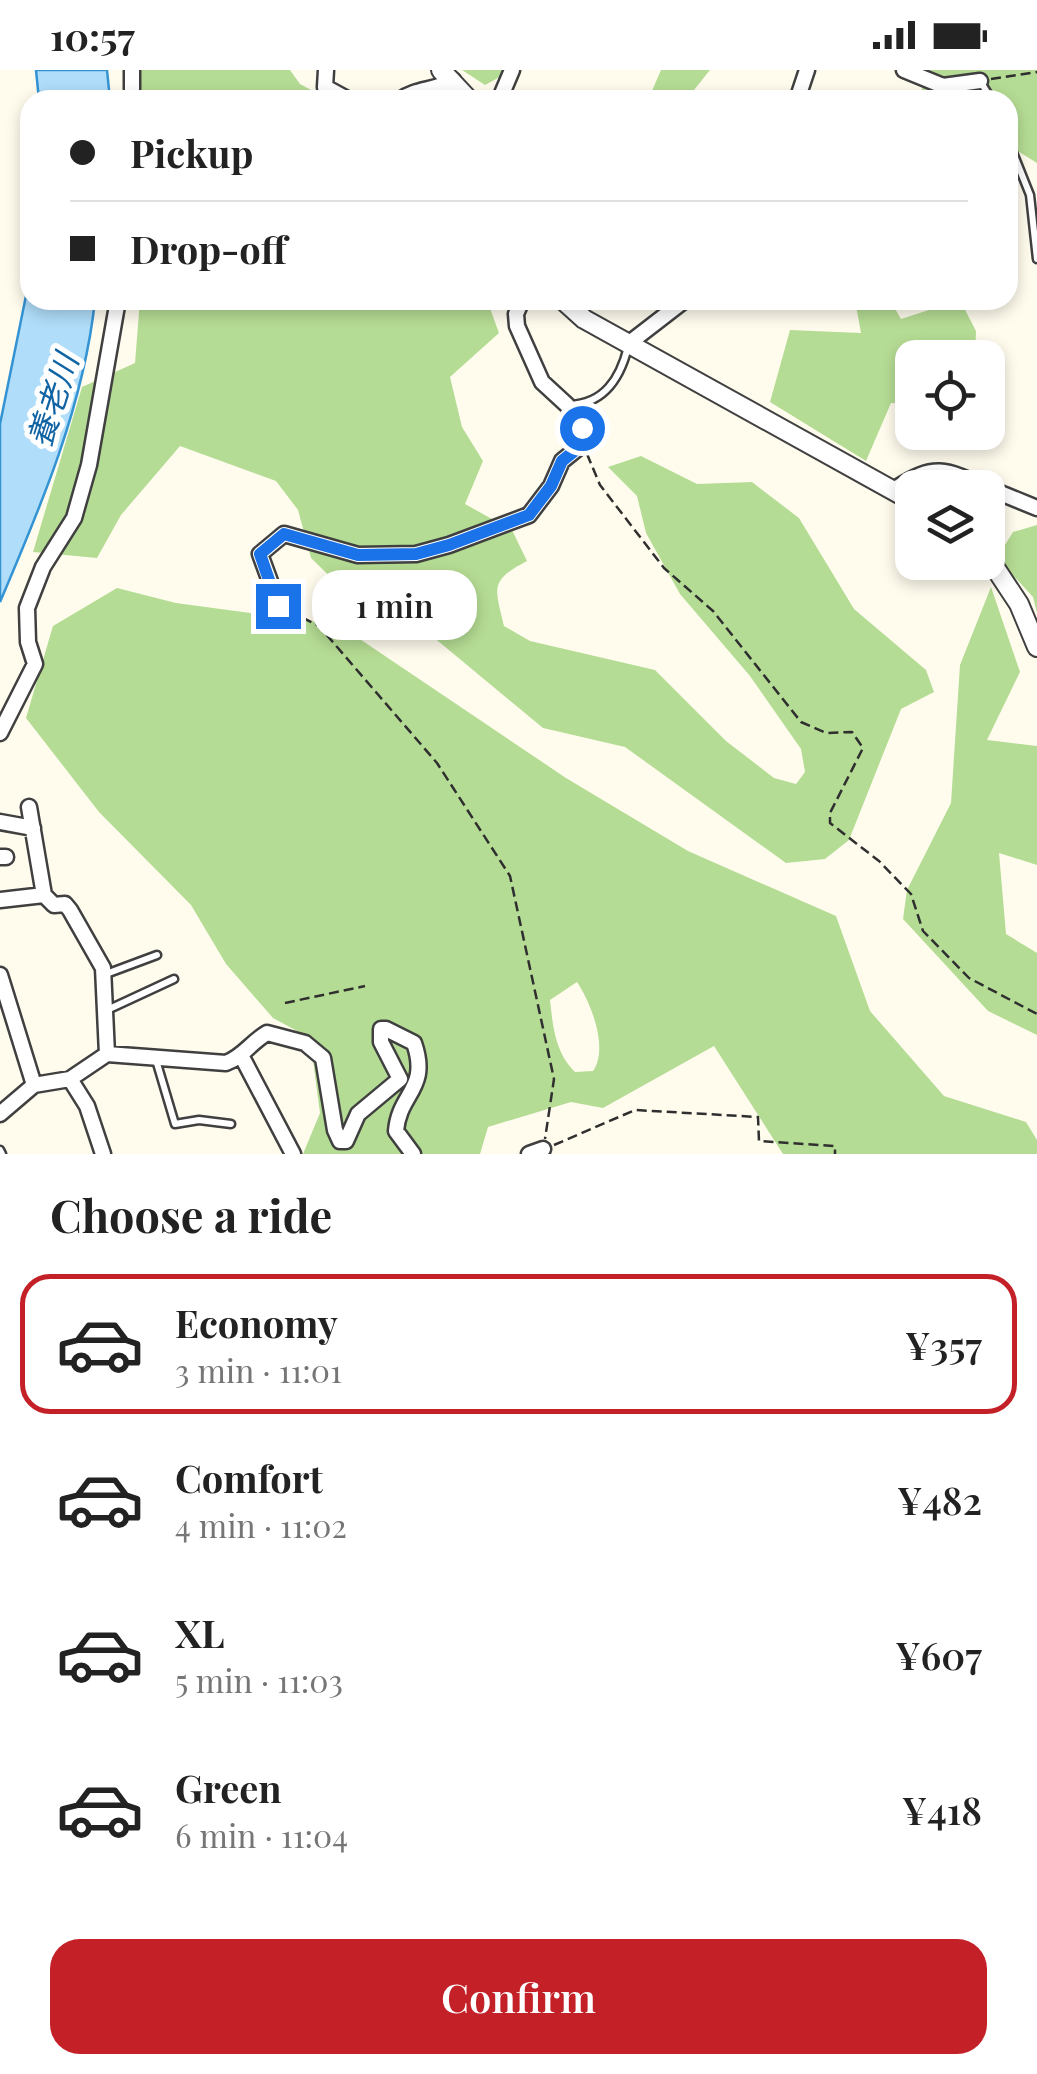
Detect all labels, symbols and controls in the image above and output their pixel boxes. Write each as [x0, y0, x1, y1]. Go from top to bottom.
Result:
text: 10:57 [50, 10, 135, 61]
text: Pickup [130, 127, 253, 178]
text: Drop-off [130, 223, 287, 274]
map controls [895, 340, 1005, 580]
button: locate [895, 340, 1005, 450]
water label: 養老川 [16, 345, 87, 452]
route start [560, 406, 605, 451]
button: layers [895, 470, 1005, 580]
callout: 1 min [313, 571, 478, 641]
text: 1 min [356, 583, 433, 626]
route end [256, 584, 301, 629]
text: Choose a ride [50, 1184, 332, 1244]
text: Economy [175, 1297, 338, 1348]
icon: car [55, 1299, 145, 1389]
text: ¥357 [905, 1319, 982, 1370]
text: 3 min · 11:01 [175, 1348, 342, 1391]
text: Comfort [175, 1452, 323, 1503]
icon: car [55, 1454, 145, 1544]
text: ¥482 [897, 1474, 982, 1525]
text: 4 min · 11:02 [175, 1503, 347, 1546]
text: XL [175, 1607, 224, 1658]
icon: car [55, 1609, 145, 1699]
text: ¥607 [895, 1629, 982, 1680]
text: 5 min · 11:03 [175, 1658, 343, 1701]
text: Green [175, 1762, 282, 1813]
icon: car [55, 1764, 145, 1854]
text: ¥418 [902, 1784, 982, 1835]
text: 6 min · 11:04 [175, 1813, 348, 1856]
button: Confirm [50, 1939, 987, 2054]

